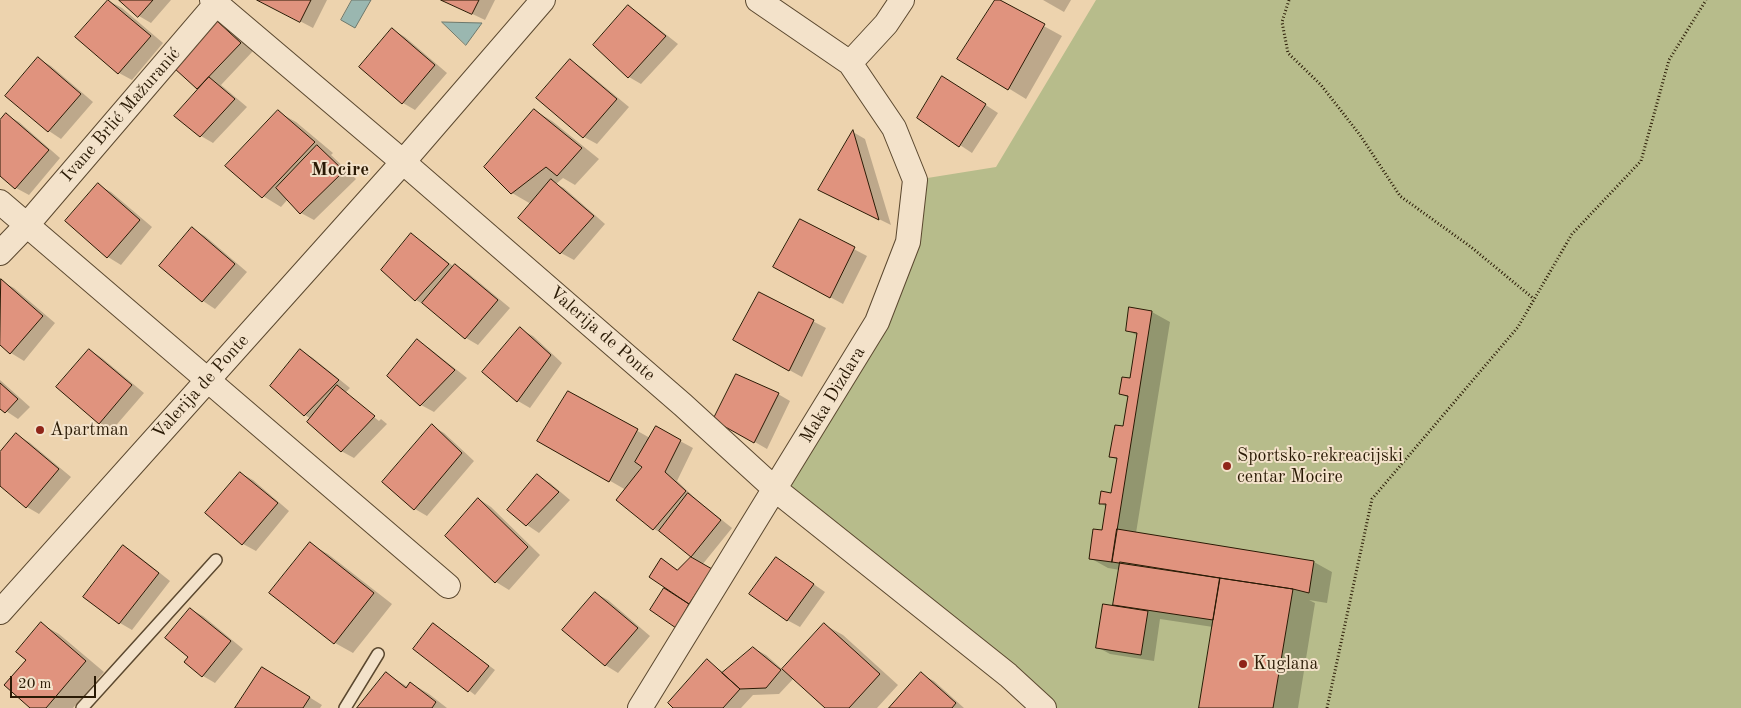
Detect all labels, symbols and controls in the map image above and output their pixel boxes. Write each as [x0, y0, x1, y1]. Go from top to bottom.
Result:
street label: Ivane Brlić Mažuranić [57, 44, 185, 186]
district label: Mocire [311, 159, 369, 181]
street label: Valerija de Ponte [544, 282, 660, 386]
street label: Valerija de Ponte [148, 330, 254, 444]
street label: Maka Dizdara [796, 343, 870, 447]
place label: Apartman [50, 419, 129, 441]
marker: Apartman [34, 424, 46, 436]
place label: Sportsko-rekreacijski centar Mocire [1237, 445, 1403, 488]
marker: Sportsko-rekreacijski centar Mocire [1221, 460, 1233, 472]
place label: Kuglana [1253, 653, 1318, 675]
marker: Kuglana [1237, 658, 1249, 670]
scale bar [12, 666, 99, 698]
text: 20 m [18, 677, 52, 692]

